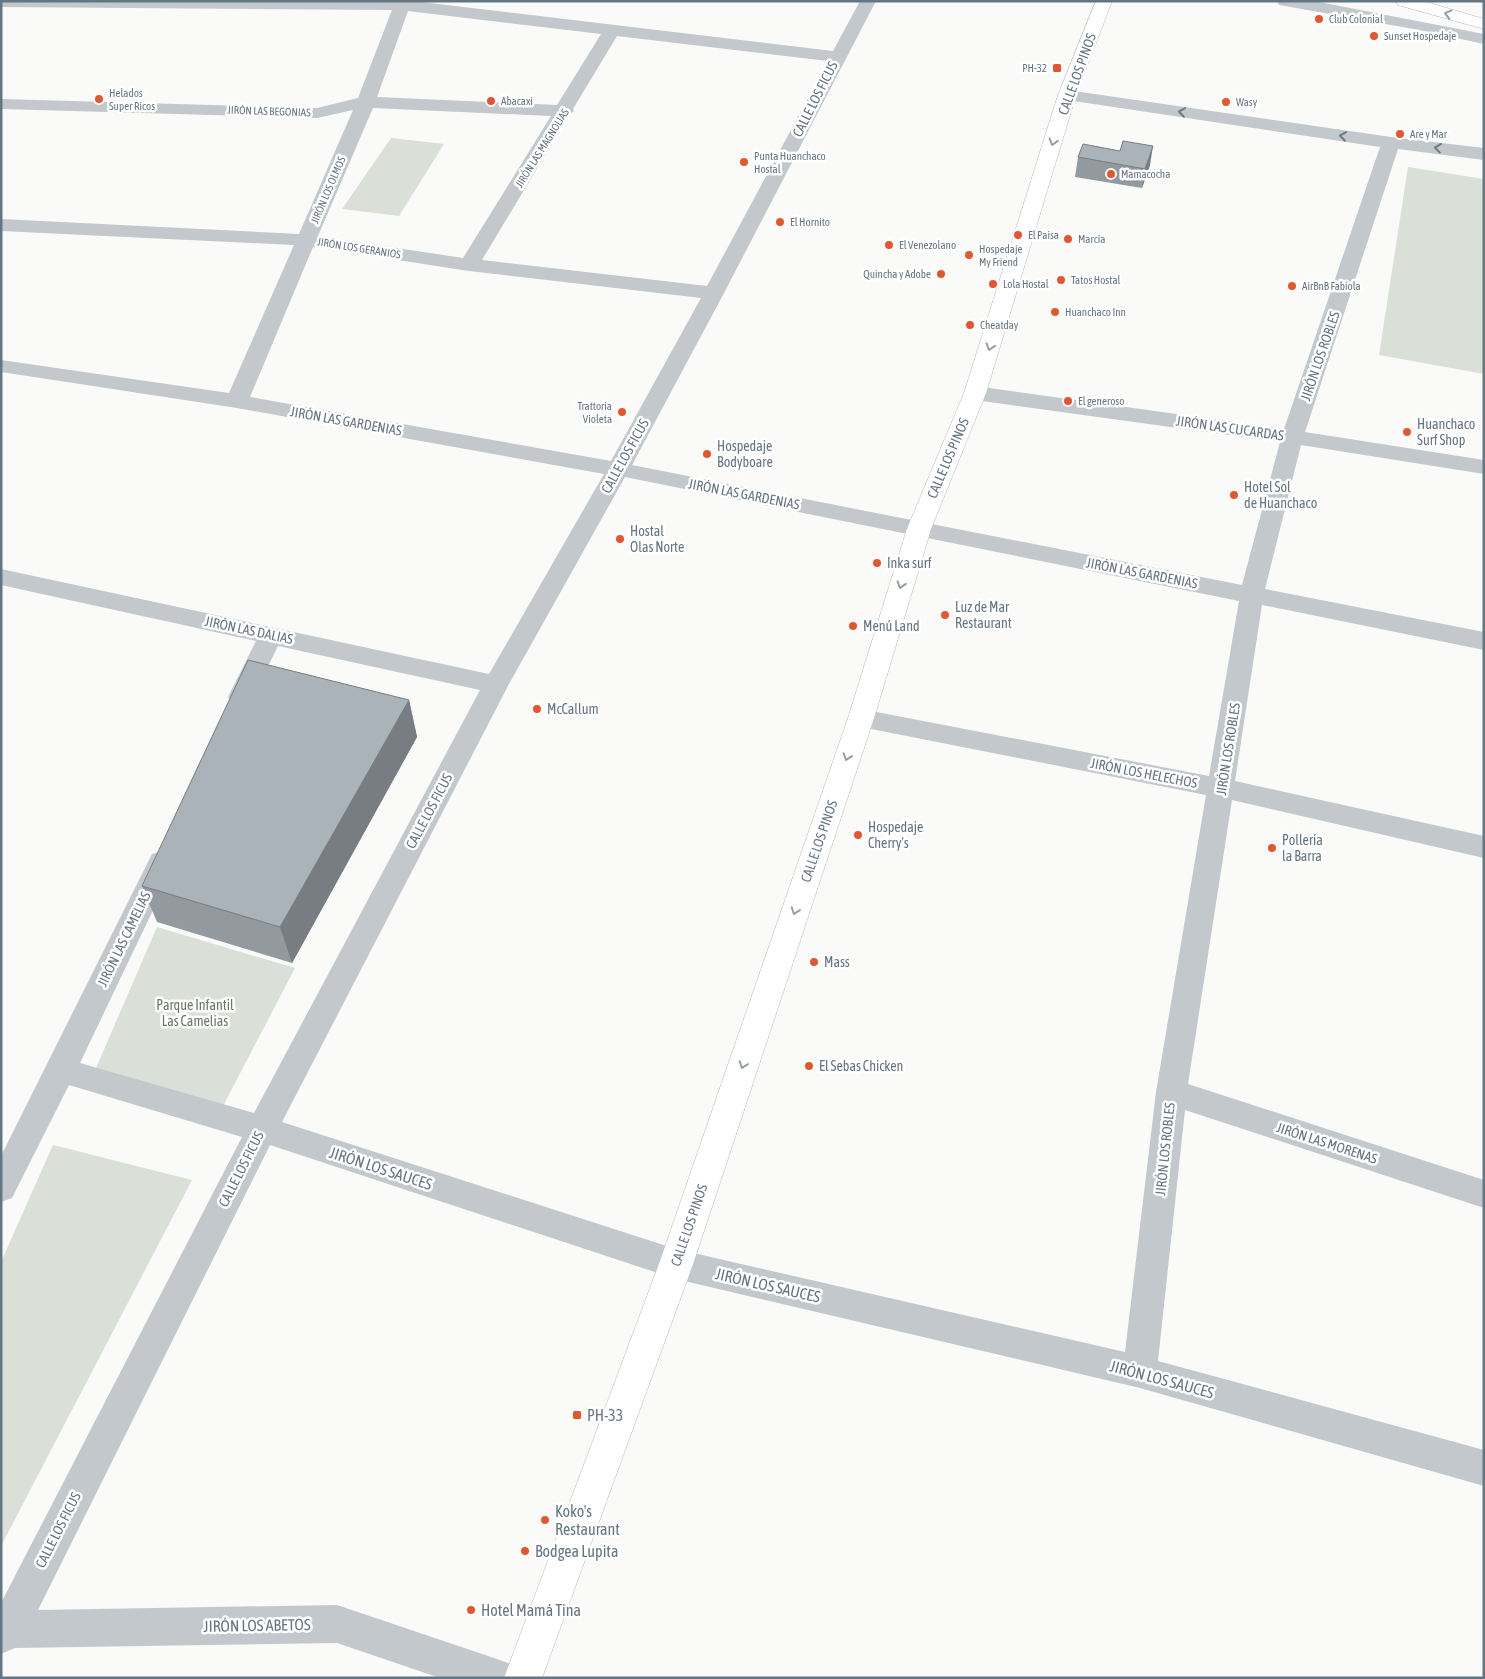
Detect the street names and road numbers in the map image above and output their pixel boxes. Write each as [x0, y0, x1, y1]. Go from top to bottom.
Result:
street label: CALLE LOS PINOS [1055, 31, 1099, 117]
street label: CALLE LOS FICUS [789, 58, 841, 139]
street label: JIRÓN LAS BEGONIAS [227, 104, 311, 118]
street label: JIRÓN LAS MAGNOLIAS [513, 106, 571, 190]
street label: JIRÓN LOS OLMOS [308, 154, 348, 225]
street label: JIRÓN LOS GERANIOS [316, 235, 402, 261]
street label: JIRÓN LOS ROBLES [1297, 309, 1343, 403]
street label: JIRÓN LAS GARDENIAS [289, 403, 403, 439]
street label: JIRÓN LAS CUCARDAS [1175, 413, 1285, 443]
street label: CALLE LOS PINOS [924, 415, 972, 501]
street label: CALLE LOS FICUS [598, 416, 652, 496]
street label: JIRÓN LAS GARDENIAS [687, 475, 801, 513]
street label: JIRÓN LAS GARDENIAS [1085, 554, 1199, 592]
street label: JIRÓN LAS DALIAS [203, 613, 295, 647]
street label: JIRÓN LOS ROBLES [1213, 702, 1243, 796]
street label: JIRÓN LOS HELECHOS [1089, 755, 1199, 791]
street label: CALLE LOS FICUS [403, 771, 456, 851]
street label: CALLE LOS PINOS [797, 798, 841, 884]
street label: JIRÓN LAS CAMELIAS [94, 889, 154, 989]
street label: JIRÓN LOS ROBLES [1152, 1102, 1178, 1196]
street label: JIRÓN LAS MORENAS [1275, 1119, 1379, 1167]
street label: CALLE LOS FICUS [215, 1128, 267, 1209]
street label: JIRÓN LOS SAUCES [327, 1143, 435, 1193]
street label: CALLE LOS PINOS [667, 1182, 711, 1268]
street label: JIRÓN LOS SAUCES [714, 1264, 822, 1306]
street label: JIRÓN LOS SAUCES [1108, 1356, 1216, 1402]
street label: CALLE LOS FICUS [32, 1489, 84, 1570]
street label: JIRÓN LOS ABETOS [203, 1615, 311, 1635]

